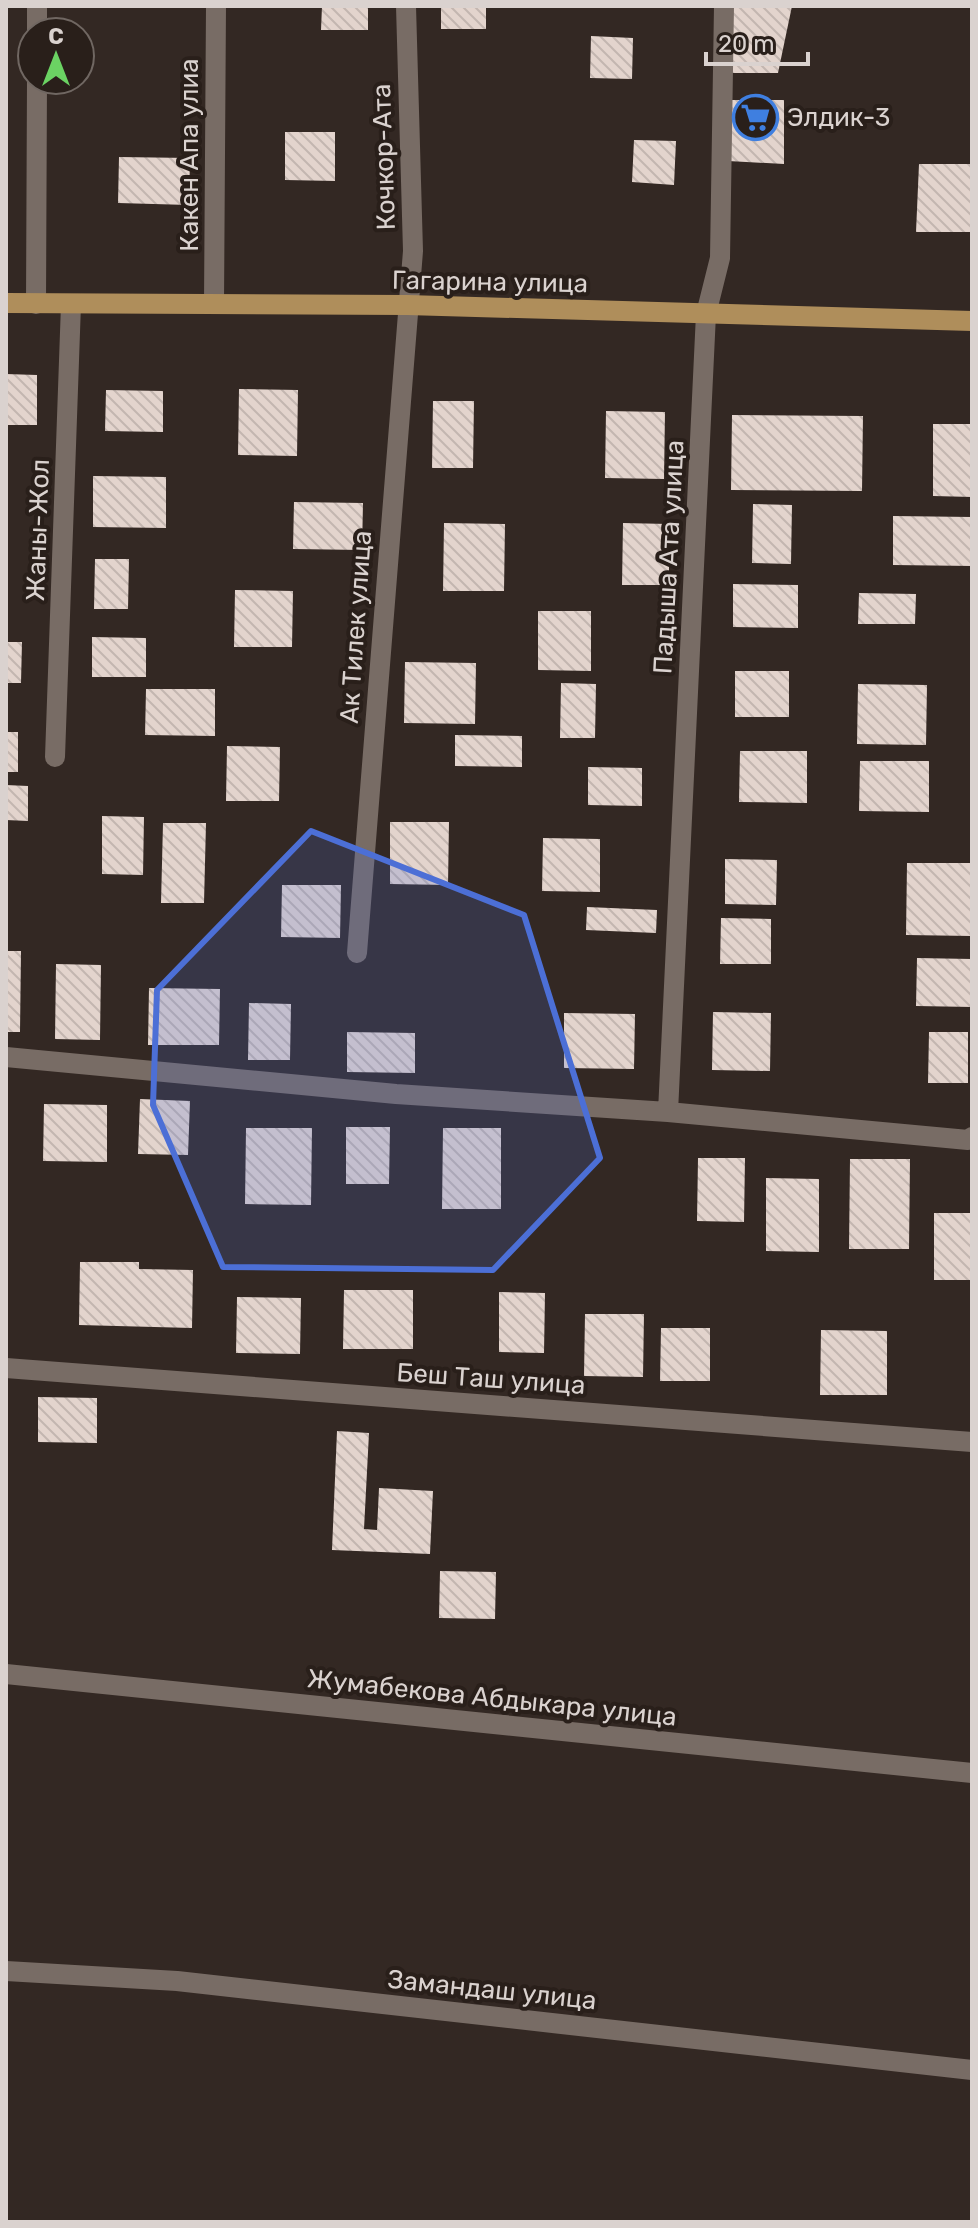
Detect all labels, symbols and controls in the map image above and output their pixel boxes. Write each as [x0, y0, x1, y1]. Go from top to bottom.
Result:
north arrow [16, 16, 96, 96]
scale bar [706, 16, 808, 66]
text: С [48, 23, 64, 50]
text: 20 m [718, 30, 775, 58]
street label: Какен Апа улиа [174, 58, 205, 252]
street label: Кочкор-Ата [366, 83, 402, 231]
supermarket icon: Элдик-3 [732, 93, 780, 141]
place label: Элдик-3 [787, 102, 890, 133]
street label: Гагарина улица [392, 265, 588, 299]
street label: Падыша Ата улица [647, 439, 691, 675]
street label: Жаны-Жол [20, 458, 56, 602]
street label: Ак Тилек улица [334, 529, 378, 725]
street label: Беш Таш улица [396, 1357, 586, 1401]
street label: Жумабекова Абдыкара улица [306, 1663, 678, 1733]
street label: Замандаш улица [386, 1964, 598, 2016]

